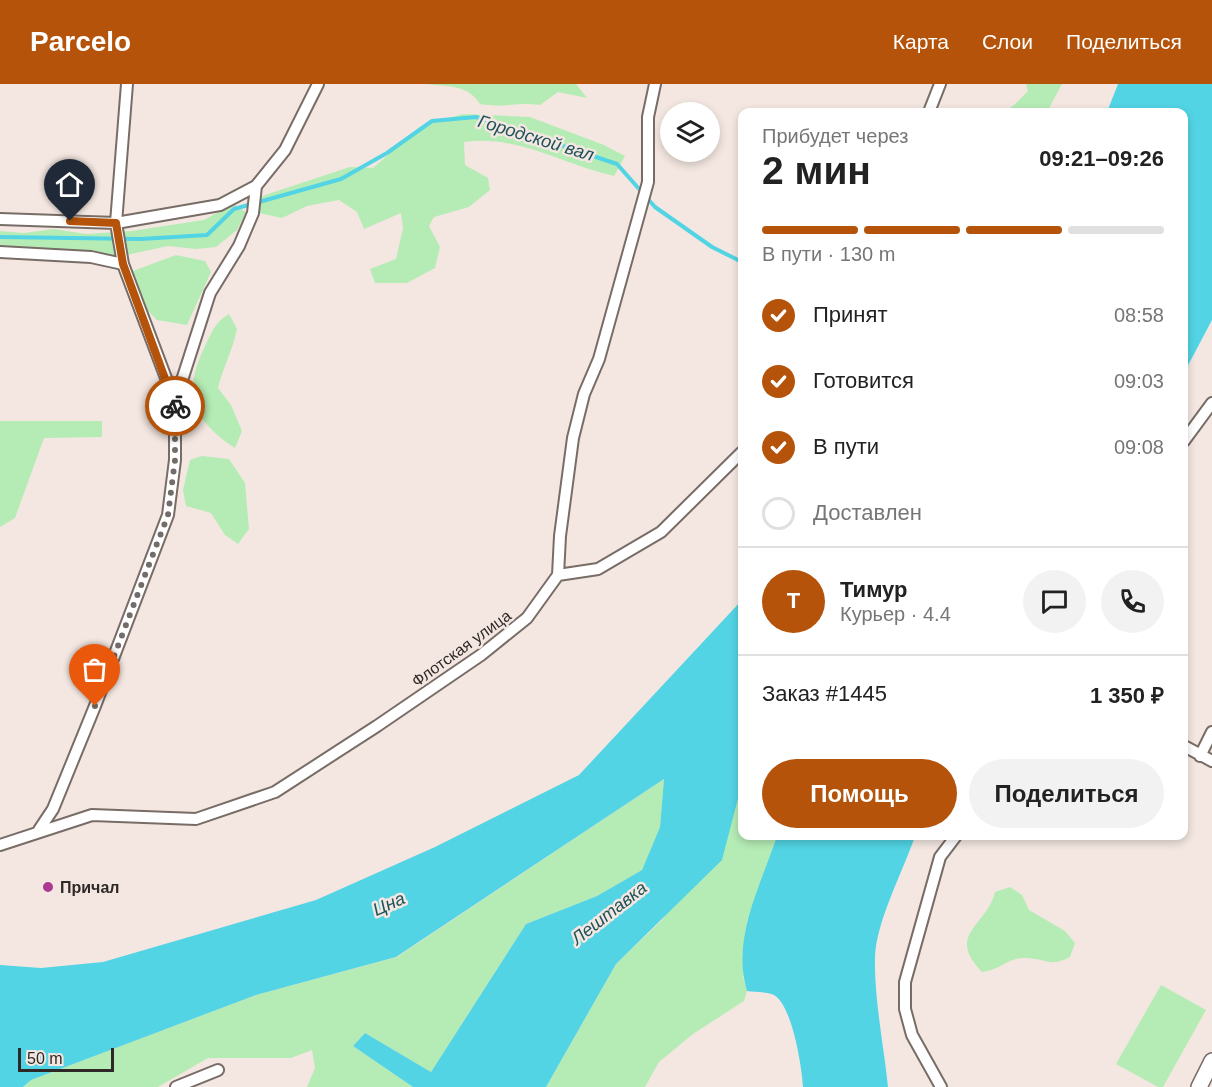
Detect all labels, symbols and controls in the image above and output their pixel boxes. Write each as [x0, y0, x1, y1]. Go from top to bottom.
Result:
text: Parcelo [30, 26, 131, 57]
text: Карта [893, 30, 949, 53]
text: Слои [982, 30, 1033, 53]
text: Поделиться [1066, 30, 1182, 53]
map controls [660, 102, 720, 162]
button: layers [660, 102, 720, 162]
water label: Городской вал [476, 111, 596, 165]
text: Прибудет через [762, 125, 908, 147]
text: 09:21–09:26 [1039, 146, 1164, 171]
text: 2 мин [762, 149, 871, 192]
pin [44, 159, 95, 221]
icon: home [53, 168, 86, 201]
text: В пути · 130 m [762, 243, 895, 265]
icon: check [762, 299, 795, 332]
text: Принят [813, 302, 887, 327]
text: 08:58 [1114, 304, 1164, 326]
icon: check [762, 365, 795, 398]
text: Готовится [813, 368, 914, 393]
text: 09:03 [1114, 370, 1164, 392]
courier [145, 376, 205, 436]
icon: bike [159, 390, 192, 423]
icon: check [762, 431, 795, 464]
text: В пути [813, 434, 879, 459]
text: 09:08 [1114, 436, 1164, 458]
text: Доставлен [813, 500, 922, 525]
button: chat [1023, 570, 1086, 633]
button: phone [1101, 570, 1164, 633]
text: Тимур [840, 577, 908, 602]
text: Т [787, 588, 800, 613]
text: Курьер · 4.4 [840, 603, 951, 625]
street label: Флотская улица [408, 607, 514, 690]
pin [69, 644, 120, 706]
icon: bag [78, 653, 111, 686]
text: Заказ #1445 [762, 681, 887, 706]
text: 1 350 ₽ [1090, 683, 1164, 708]
button: Помощь [762, 759, 957, 828]
button: Поделиться [969, 759, 1164, 828]
water label: Лештавка [567, 877, 651, 949]
place label: Причал [60, 879, 119, 896]
marker: Причал [41, 880, 55, 894]
water label: Цна [370, 888, 408, 920]
scale bar [18, 1045, 114, 1072]
text: 50 m [27, 1050, 63, 1067]

